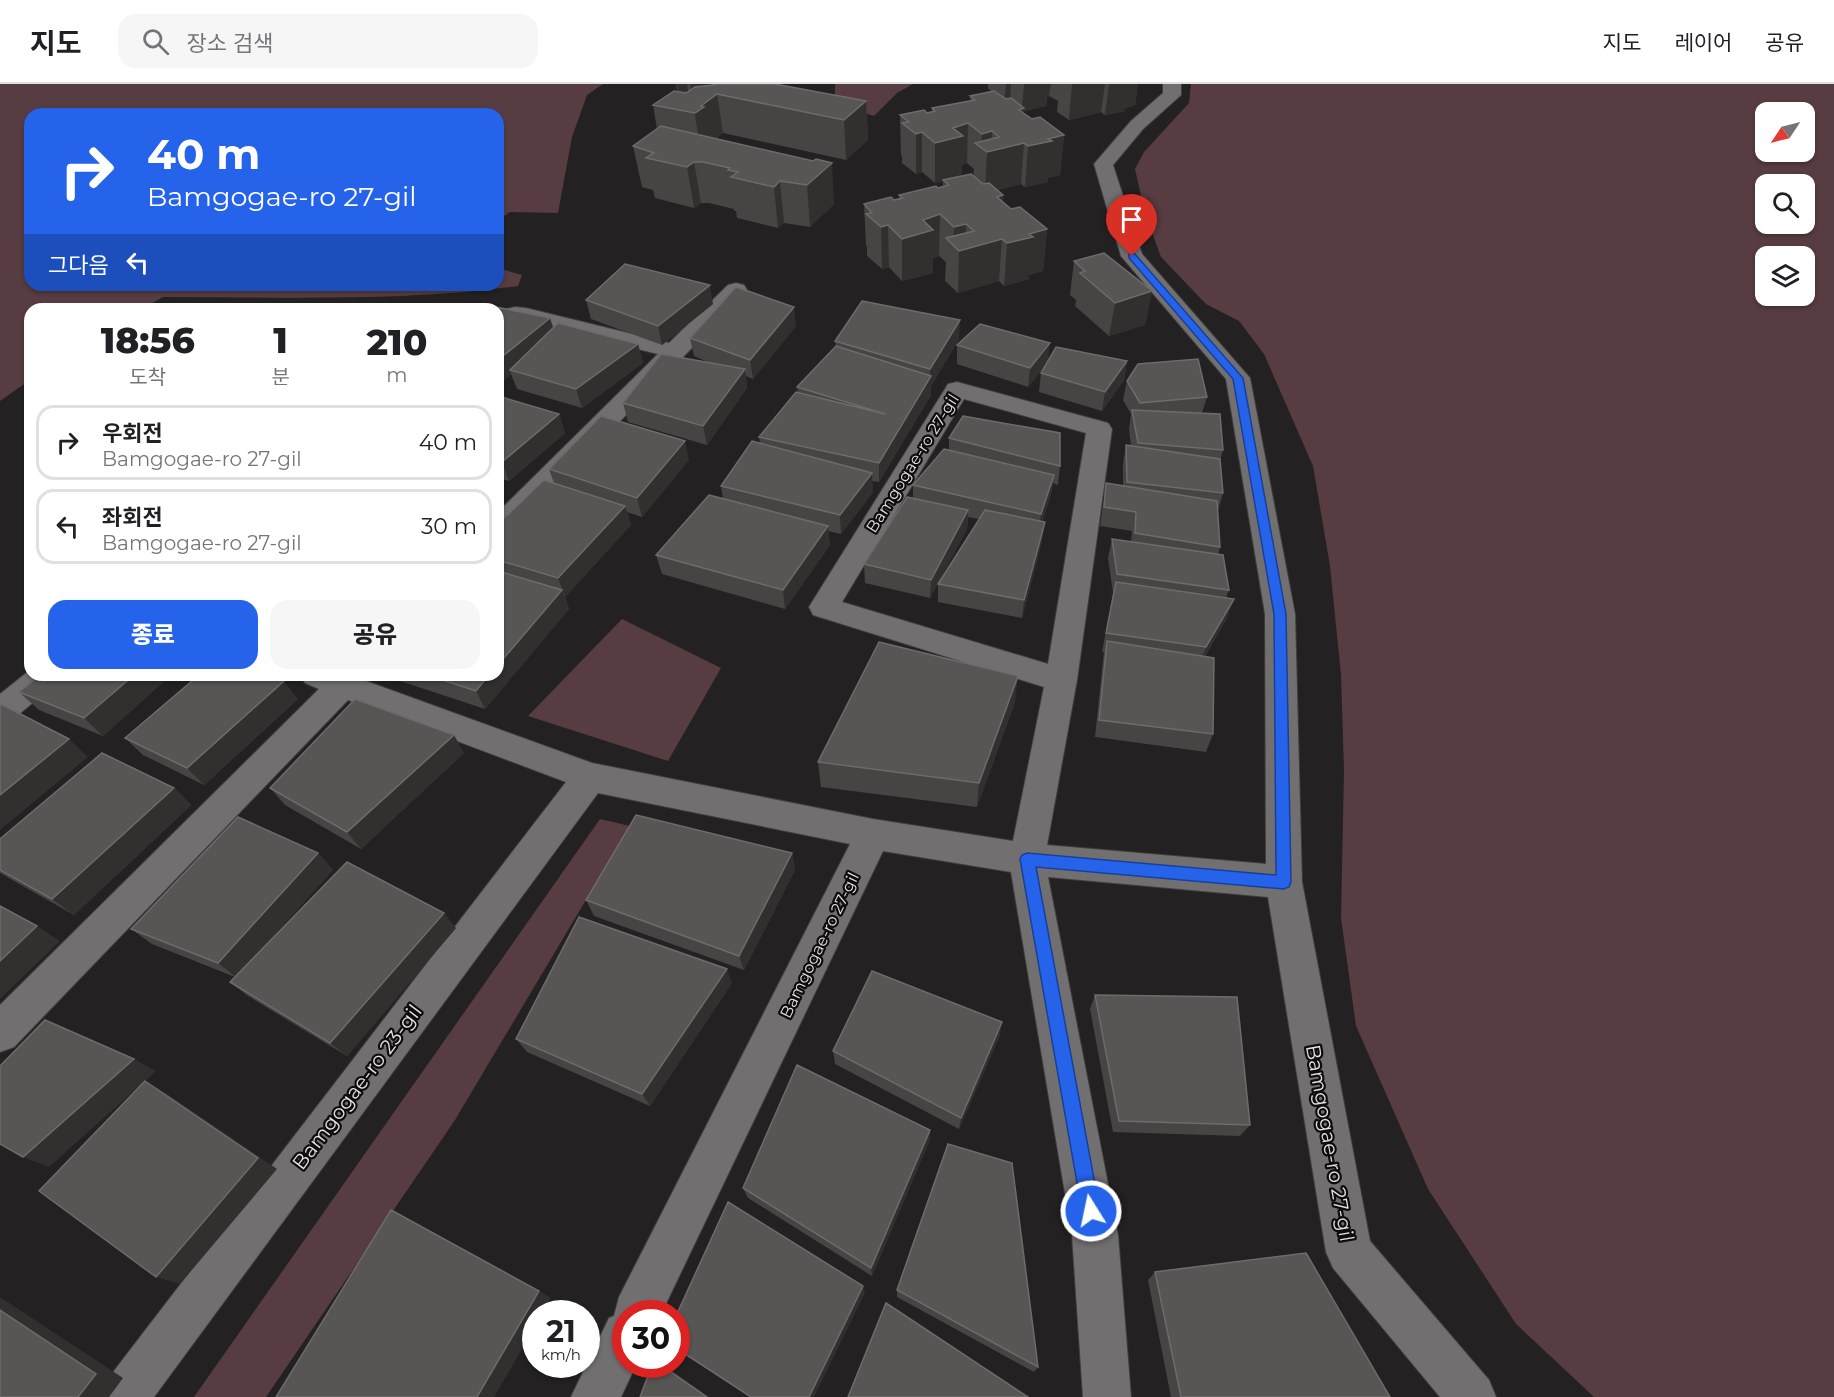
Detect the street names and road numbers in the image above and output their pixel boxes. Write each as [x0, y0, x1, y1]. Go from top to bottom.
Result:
street label: Bamgogae-ro 27-gil [862, 390, 963, 536]
street label: Bamgogae-ro 27-gil [776, 869, 863, 1021]
street label: Bamgogae-ro 23-gil [287, 1000, 427, 1174]
street label: Bamgogae-ro 27-gil [1301, 1043, 1359, 1243]

